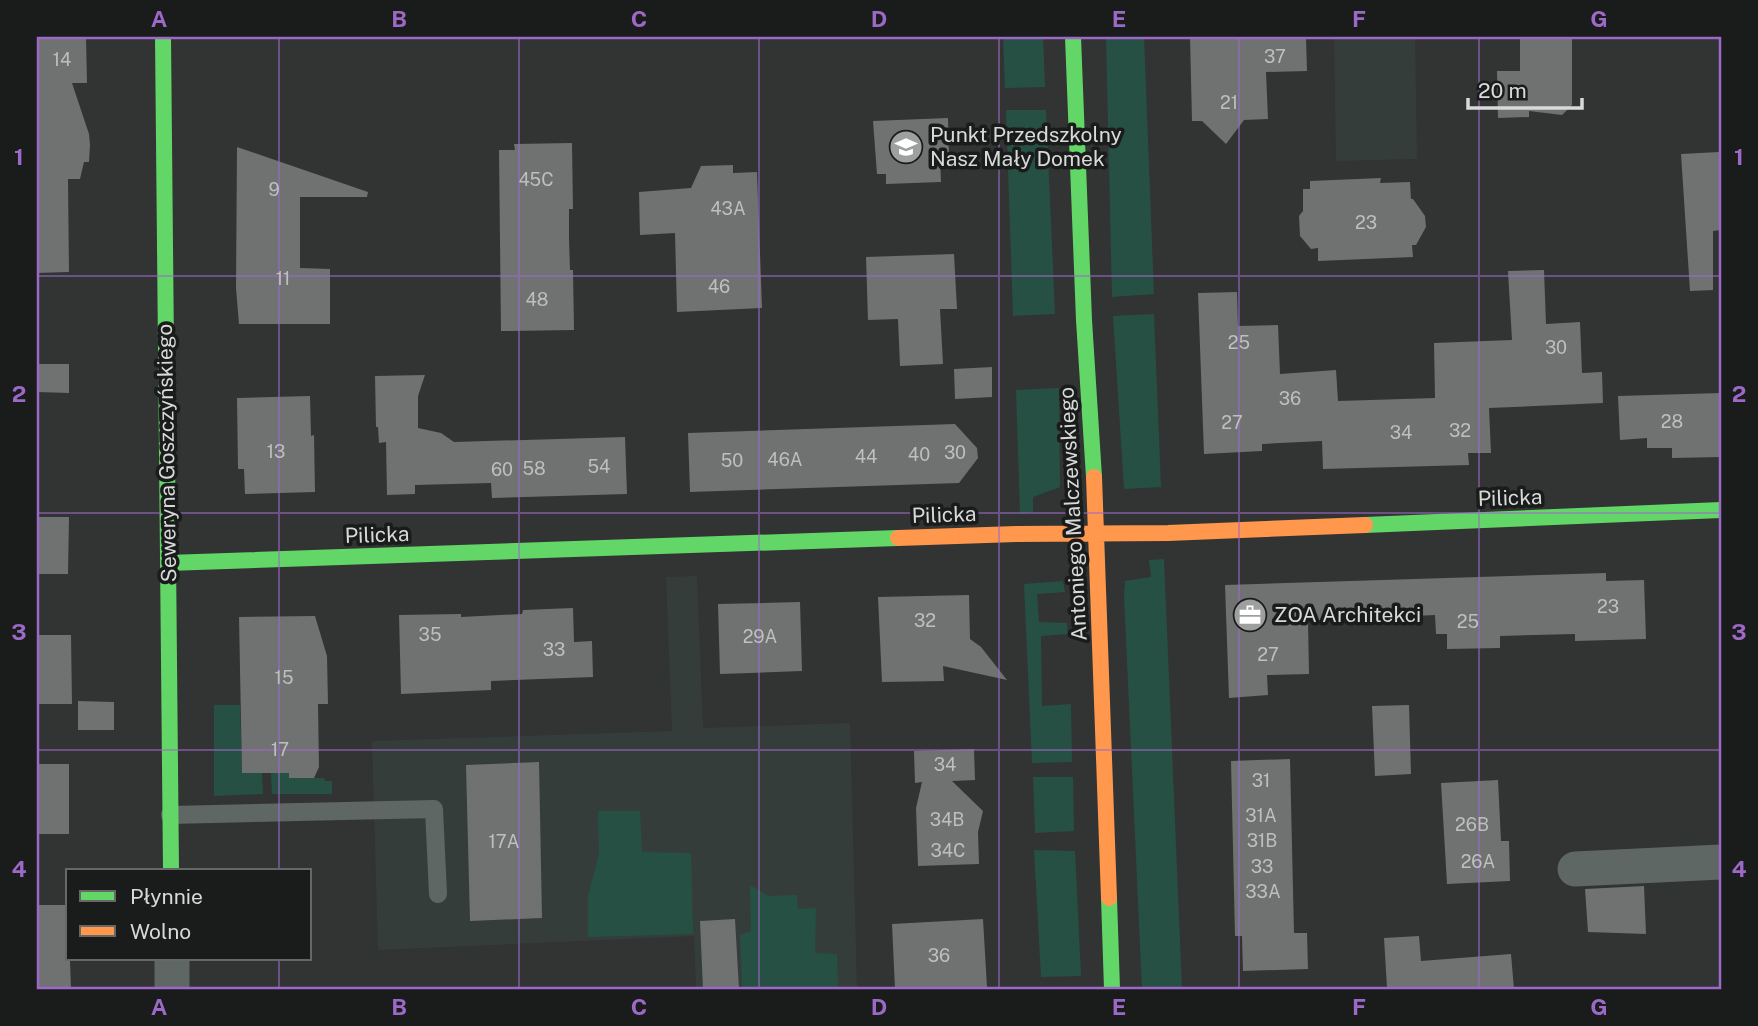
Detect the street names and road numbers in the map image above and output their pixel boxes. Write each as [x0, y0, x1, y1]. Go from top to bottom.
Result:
street label: Seweryna Goszczyńskiego [152, 324, 181, 582]
street label: Antoniego Malczewskiego [1053, 386, 1092, 642]
street label: Pilicka [1477, 484, 1543, 511]
street label: Pilicka [911, 501, 977, 528]
street label: Pilicka [344, 521, 410, 548]

